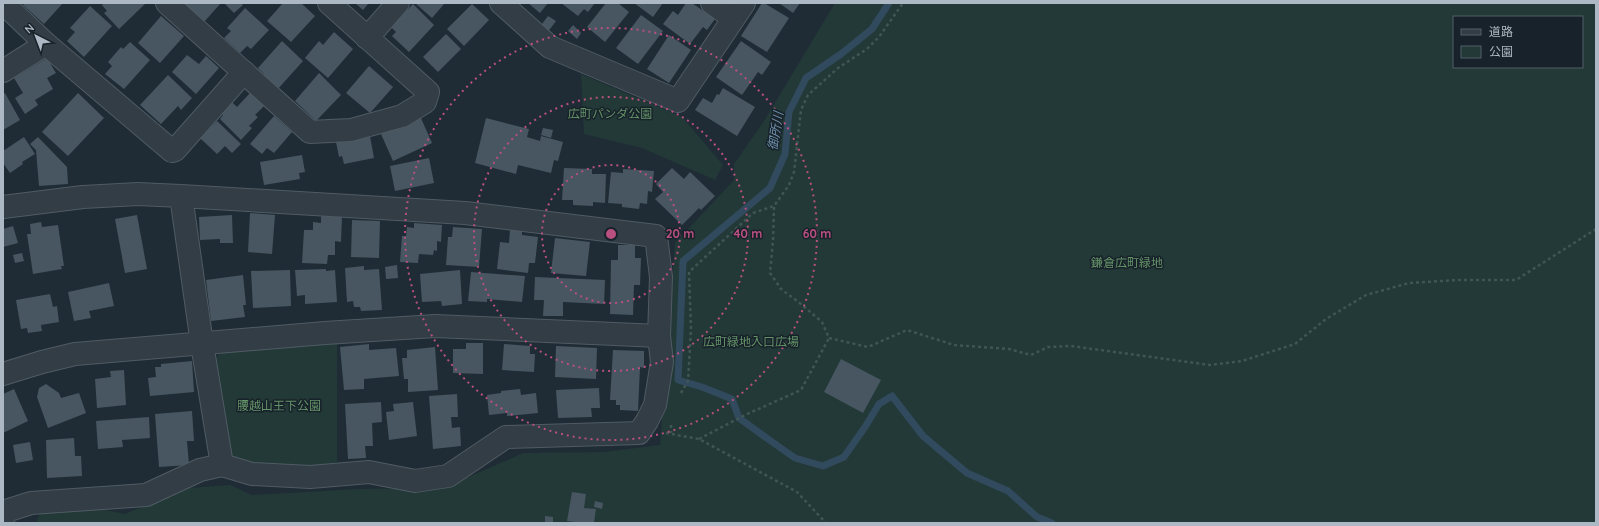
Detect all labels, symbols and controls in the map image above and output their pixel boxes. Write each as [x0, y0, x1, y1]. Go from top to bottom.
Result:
north arrow [16, 16, 56, 56]
legend [1453, 16, 1583, 68]
text: N [22, 21, 37, 36]
text: 道路 [1489, 24, 1513, 39]
text: 公園 [1489, 44, 1513, 59]
park label: 広町パンダ公園 [568, 106, 652, 121]
water label: 御所川 [764, 109, 786, 152]
text: 20 m [666, 226, 694, 241]
text: 40 m [734, 226, 762, 241]
text: 60 m [803, 226, 831, 241]
centre of rings [604, 227, 618, 241]
park label: 鎌倉広町緑地 [1091, 255, 1163, 270]
park label: 広町緑地入口広場 [703, 334, 799, 349]
park label: 腰越山王下公園 [237, 398, 321, 413]

